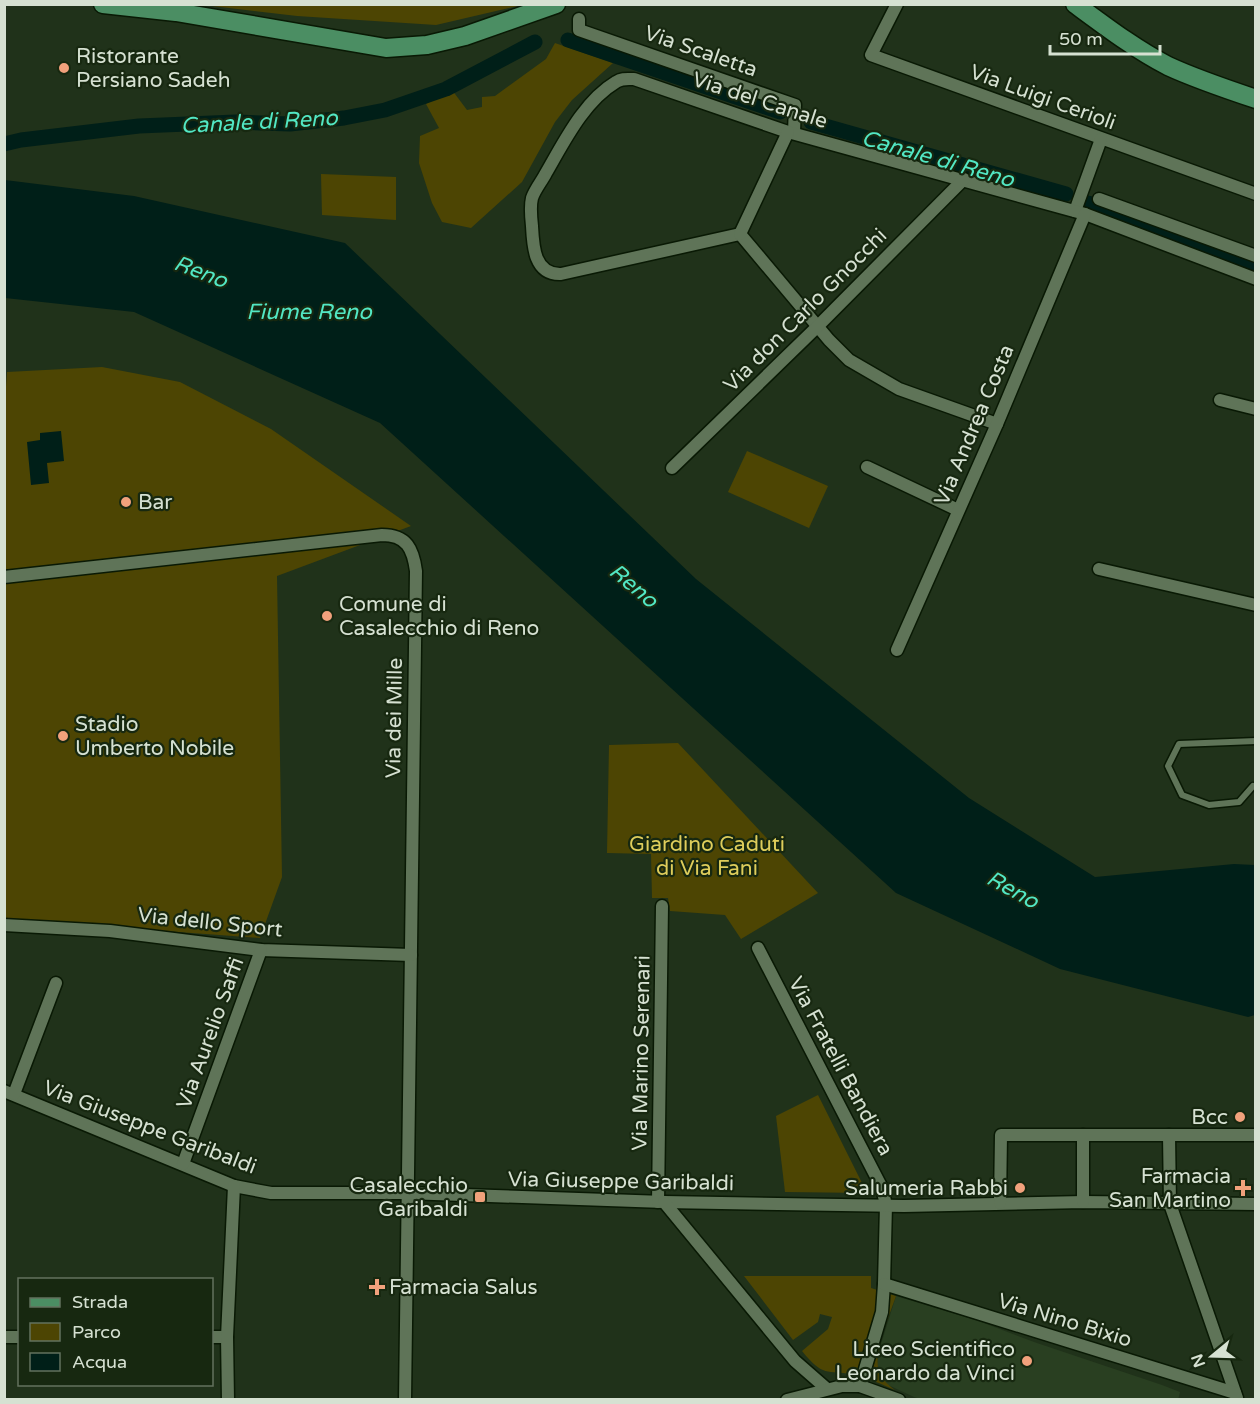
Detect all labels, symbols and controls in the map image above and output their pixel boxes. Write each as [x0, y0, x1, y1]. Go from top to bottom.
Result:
scale bar [1050, 18, 1160, 56]
street label: Via Scaletta [641, 20, 761, 82]
text: 50 m [1059, 28, 1103, 50]
place label: Ristorante Persiano Sadeh [76, 44, 231, 93]
street label: Via Luigi Cerioli [966, 59, 1119, 135]
marker: Ristorante Persiano Sadeh [57, 61, 71, 75]
street label: Via del Canale [689, 67, 831, 134]
water label: Canale di Reno [180, 105, 340, 139]
water label: Canale di Reno [859, 125, 1018, 194]
street label: Via don Carlo Gnocchi [718, 223, 892, 397]
water label: Reno [170, 250, 232, 294]
water label: Fiume Reno [246, 299, 373, 325]
street label: Via Andrea Costa [929, 341, 1020, 509]
place label: Bar [138, 490, 172, 515]
marker: Bar [119, 495, 133, 509]
water label: Reno [604, 558, 664, 614]
place label: Comune di Casalecchio di Reno [339, 592, 539, 641]
marker: Comune di Casalecchio di Reno [320, 609, 334, 623]
street label: Via dei Mille [381, 658, 408, 778]
place label: Stadio Umberto Nobile [75, 712, 234, 761]
marker: Stadio Umberto Nobile [56, 729, 70, 743]
park label: Giardino Caduti di Via Fani [629, 832, 785, 881]
water label: Reno [982, 865, 1044, 915]
street label: Via dello Sport [136, 902, 284, 943]
street label: Via Aurelio Saffi [171, 954, 249, 1112]
street label: Via Marino Serenari [627, 955, 656, 1151]
street label: Via Fratelli Bandiera [783, 973, 898, 1160]
street label: Via Giuseppe Garibaldi [40, 1075, 260, 1180]
place label: Bcc [1191, 1105, 1228, 1130]
marker: Bcc [1233, 1110, 1247, 1124]
place label: Farmacia San Martino [1109, 1164, 1231, 1213]
street label: Via Giuseppe Garibaldi [508, 1167, 734, 1196]
place label: Casalecchio Garibaldi [350, 1173, 468, 1222]
place label: Salumeria Rabbi [845, 1176, 1008, 1201]
marker: Salumeria Rabbi [1013, 1181, 1027, 1195]
marker: Farmacia San Martino [1236, 1181, 1250, 1195]
marker: Casalecchio Garibaldi [473, 1190, 487, 1204]
place label: Farmacia Salus [389, 1275, 538, 1300]
legend [18, 1278, 213, 1386]
marker: Farmacia Salus [370, 1280, 384, 1294]
street label: Via Nino Bixio [995, 1288, 1135, 1353]
text: Strada [72, 1291, 128, 1313]
text: Parco [72, 1321, 121, 1343]
north arrow [1182, 1326, 1242, 1386]
place label: Liceo Scientifico Leonardo da Vinci [835, 1337, 1015, 1386]
text: Acqua [72, 1351, 127, 1373]
text: N [1187, 1351, 1210, 1370]
marker: Liceo Scientifico Leonardo da Vinci [1020, 1354, 1034, 1368]

